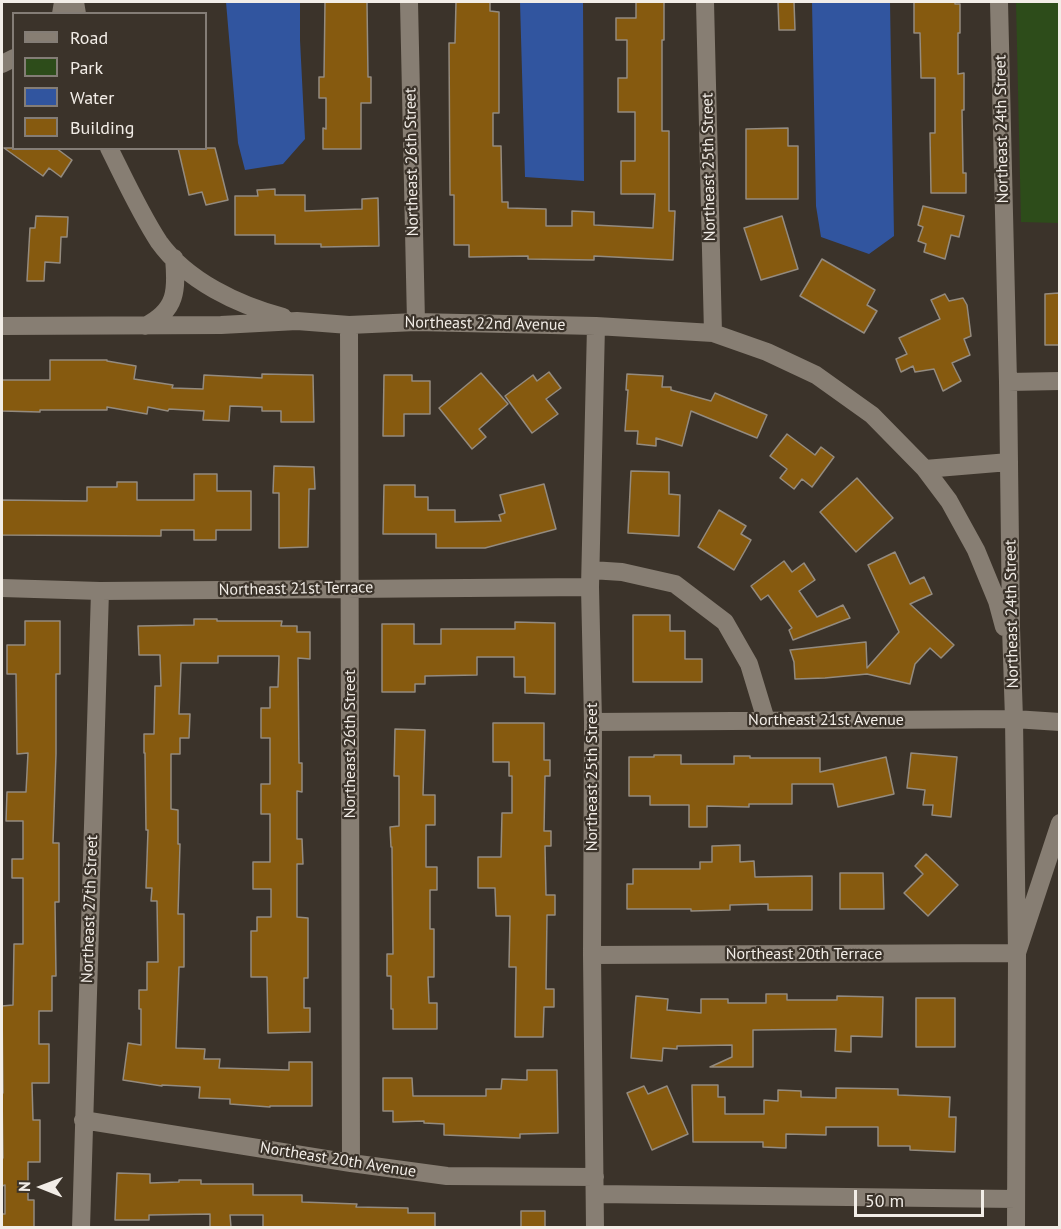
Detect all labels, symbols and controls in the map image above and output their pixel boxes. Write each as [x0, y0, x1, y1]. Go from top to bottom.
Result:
legend [12, 12, 207, 150]
text: Road [70, 26, 108, 49]
street label: Northeast 24th Street [991, 54, 1013, 204]
text: Park [70, 56, 103, 79]
text: Water [70, 86, 114, 109]
street label: Northeast 26th Street [401, 87, 423, 237]
street label: Northeast 25th Street [698, 92, 720, 242]
text: Building [70, 116, 134, 139]
street label: Northeast 22nd Avenue [404, 313, 566, 335]
street label: Northeast 24th Street [1001, 539, 1023, 689]
street label: Northeast 21st Terrace [219, 578, 373, 600]
street label: Northeast 26th Street [340, 670, 360, 818]
street label: Northeast 25th Street [582, 703, 602, 851]
street label: Northeast 21st Avenue [748, 710, 904, 730]
street label: Northeast 27th Street [78, 835, 102, 983]
street label: Northeast 20th Terrace [726, 944, 882, 964]
street label: Northeast 20th Avenue [259, 1138, 417, 1182]
north arrow [12, 1157, 72, 1217]
scale bar [857, 1178, 988, 1216]
text: N [14, 1181, 34, 1192]
text: 50 m [865, 1189, 904, 1212]

